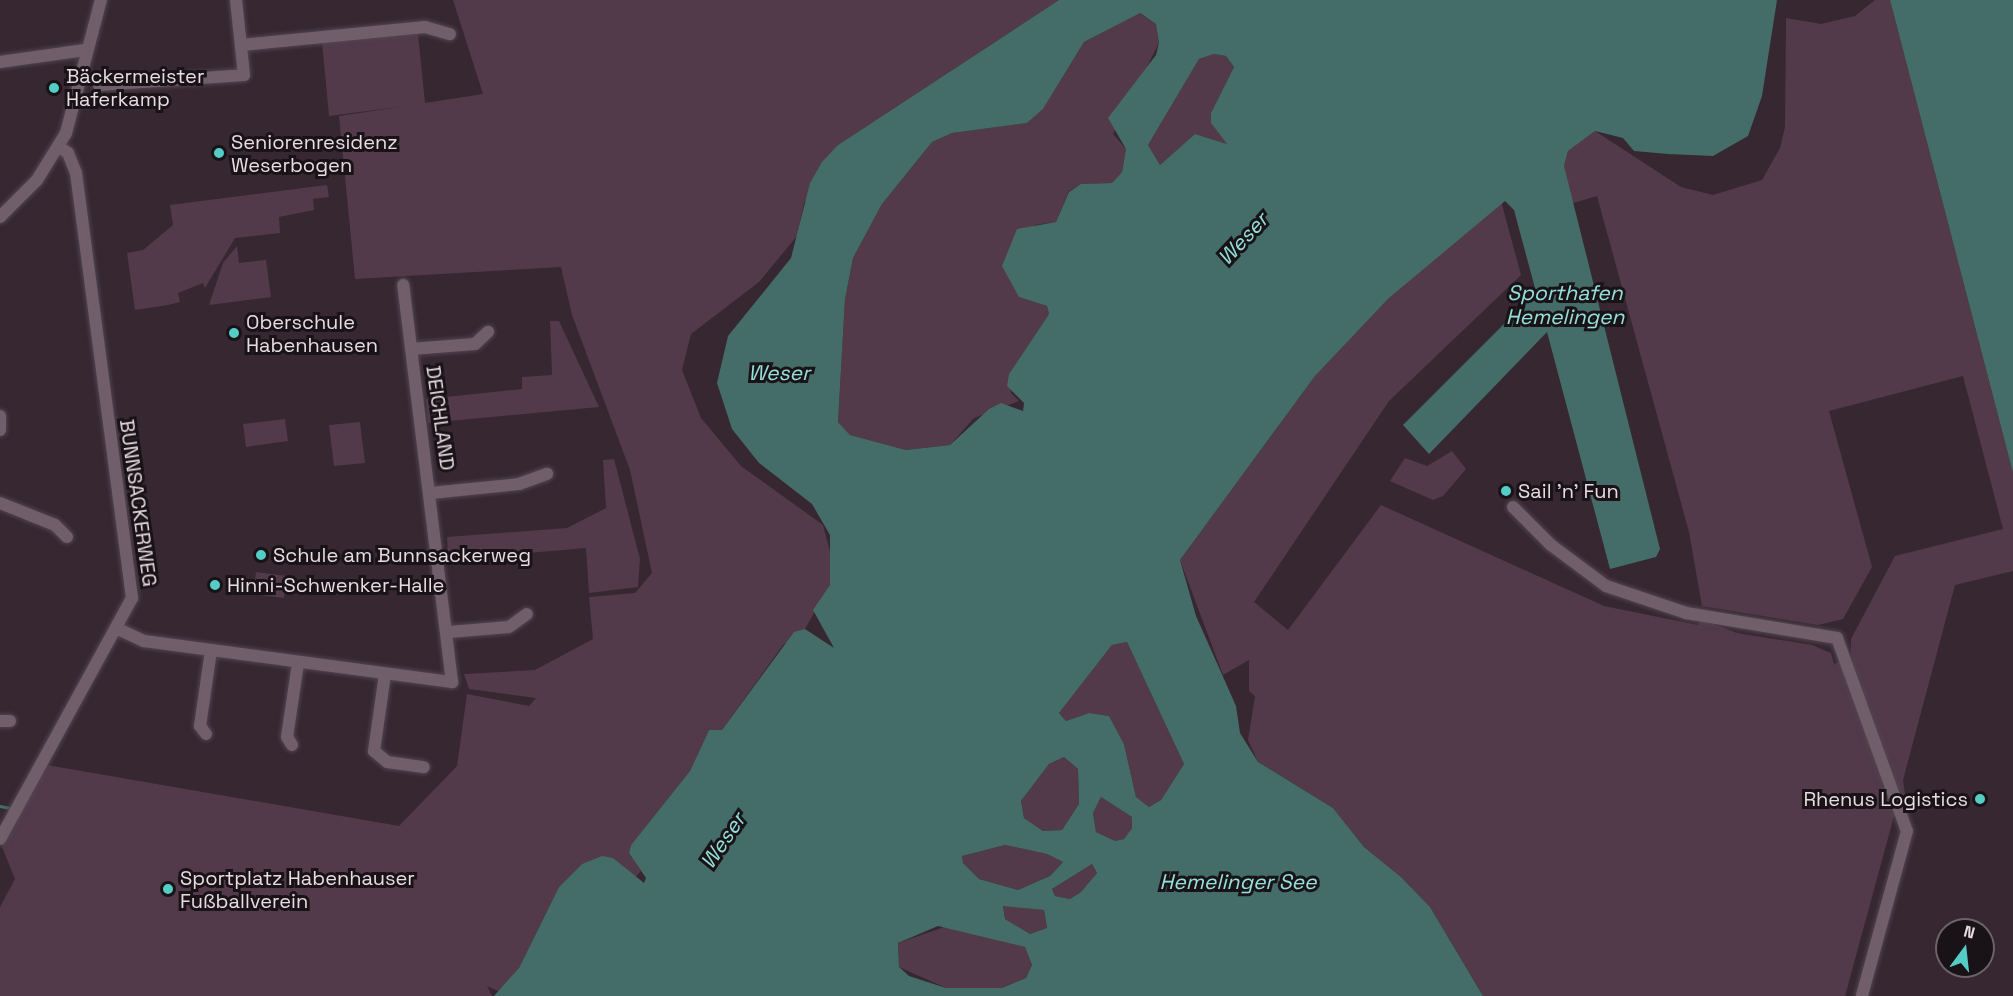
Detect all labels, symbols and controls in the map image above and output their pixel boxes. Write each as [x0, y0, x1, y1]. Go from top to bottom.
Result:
place label: Bäckermeister Haferkamp [66, 64, 204, 111]
marker: Bäckermeister Haferkamp [47, 81, 61, 95]
place label: Seniorenresidenz Weserbogen [231, 130, 398, 177]
marker: Seniorenresidenz Weserbogen [212, 146, 226, 160]
water label: Weser [1213, 208, 1273, 270]
water label: Sporthafen Hemelingen [1506, 280, 1624, 330]
place label: Oberschule Habenhausen [246, 310, 378, 357]
marker: Oberschule Habenhausen [227, 326, 241, 340]
water label: Weser [748, 360, 810, 386]
street label: DEICHLAND [421, 364, 459, 472]
street label: BUNNSACKERWEG [114, 418, 162, 588]
place label: Sail 'n' Fun [1518, 479, 1619, 503]
marker: Sail 'n' Fun [1499, 484, 1513, 498]
place label: Schule am Bunnsackerweg [273, 543, 531, 567]
marker: Schule am Bunnsackerweg [254, 548, 268, 562]
place label: Hinni-Schwenker-Halle [227, 573, 444, 597]
marker: Hinni-Schwenker-Halle [208, 578, 222, 592]
place label: Rhenus Logistics [1803, 787, 1968, 811]
marker: Rhenus Logistics [1973, 792, 1987, 806]
water label: Weser [695, 808, 751, 874]
place label: Sportplatz Habenhauser Fußballverein [180, 866, 415, 913]
water label: Hemelinger See [1160, 869, 1316, 895]
marker: Sportplatz Habenhauser Fußballverein [161, 882, 175, 896]
north arrow [1935, 918, 1995, 978]
text: N [1961, 921, 1977, 944]

